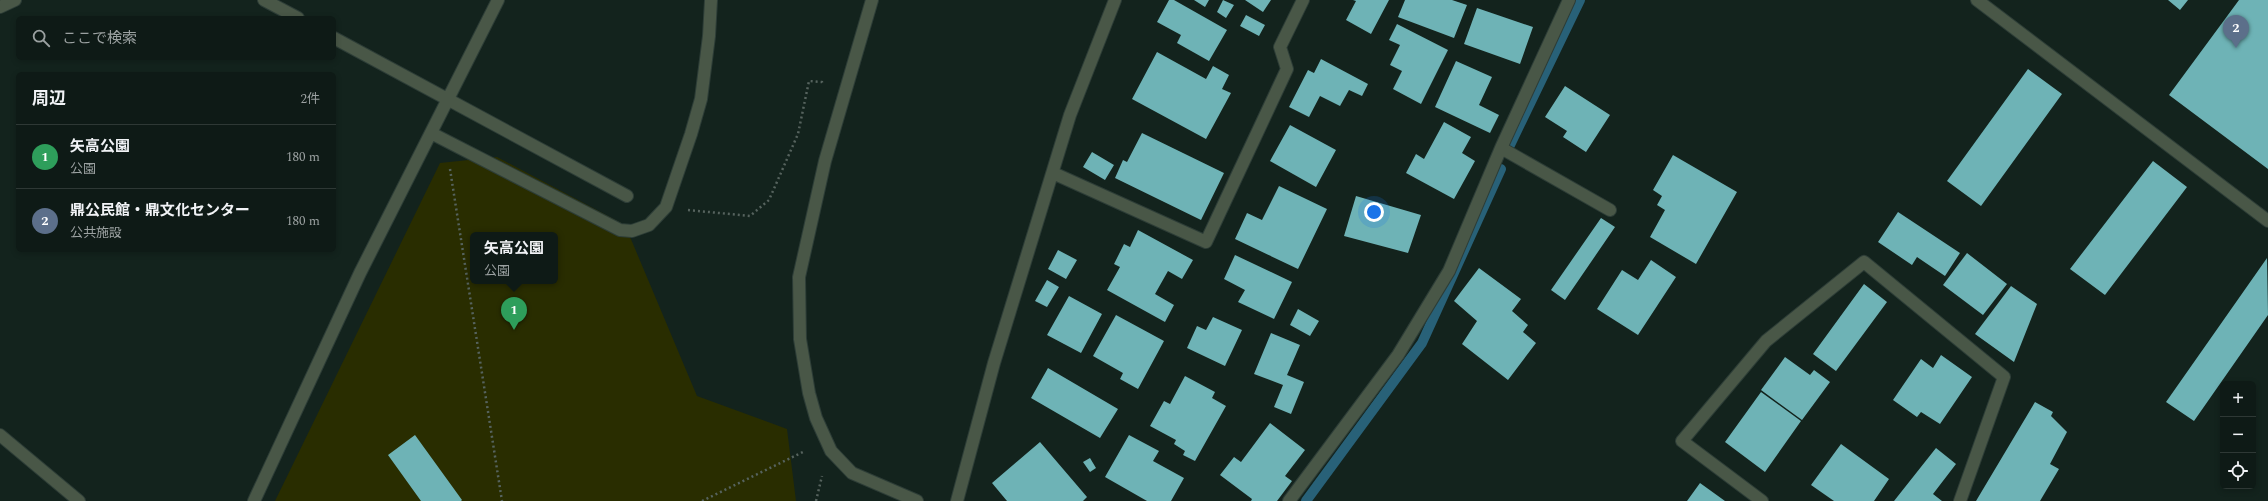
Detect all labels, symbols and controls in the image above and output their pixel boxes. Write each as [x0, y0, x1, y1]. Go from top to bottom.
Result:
pin: 2 [2223, 15, 2249, 48]
search box [16, 16, 336, 60]
icon: search [30, 27, 52, 49]
text: ここで検索 [62, 27, 137, 50]
text: 周辺 [32, 86, 66, 112]
text: 2件 [300, 89, 320, 109]
text: 矢高公園 [70, 135, 130, 158]
text: 1 [41, 147, 49, 167]
text: 180 m [286, 147, 320, 167]
text: 公園 [70, 159, 96, 179]
text: 鼎公民館・鼎文化センター [70, 199, 250, 222]
your location [1364, 202, 1384, 222]
text: 2 [41, 211, 49, 231]
text: 180 m [286, 211, 320, 231]
text: 公共施設 [70, 223, 122, 243]
popup [470, 232, 558, 284]
text: 矢高公園 [484, 237, 544, 260]
text: 公園 [484, 261, 510, 281]
pin: 1 [501, 297, 527, 330]
map controls [2220, 381, 2256, 489]
button: + [2220, 381, 2256, 417]
button: − [2220, 417, 2256, 453]
button: locate [2220, 453, 2256, 489]

